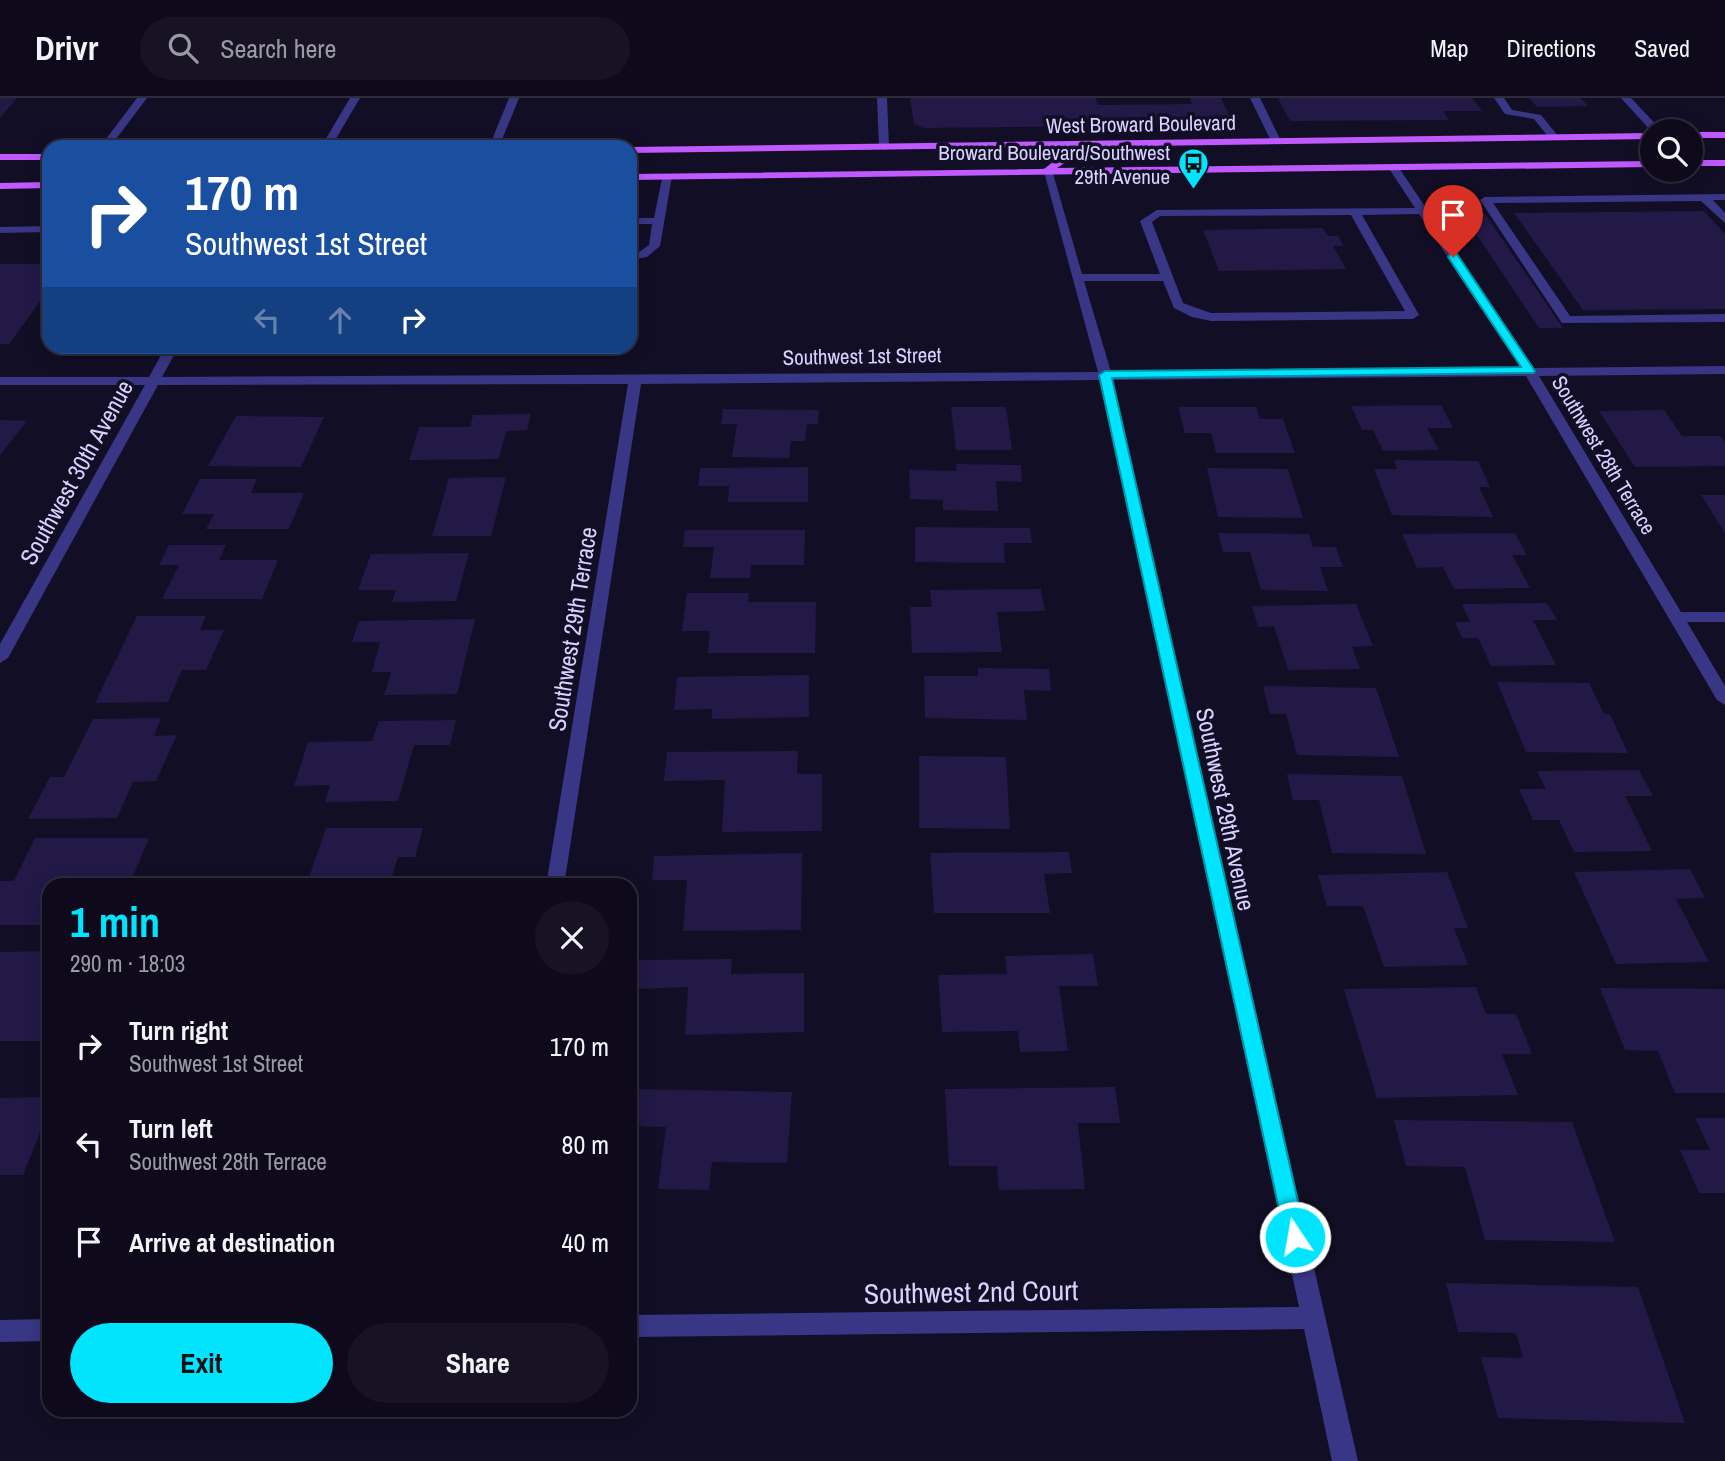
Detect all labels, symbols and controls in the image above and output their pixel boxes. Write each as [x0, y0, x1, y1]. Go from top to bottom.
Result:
search box [140, 17, 630, 80]
text: Drivr [35, 26, 98, 70]
icon: search [164, 29, 202, 67]
text: Search here [220, 31, 336, 66]
text: Map [1430, 32, 1468, 64]
text: Directions [1506, 32, 1596, 64]
text: Saved [1634, 32, 1690, 64]
street label: West Broward Boulevard [1046, 108, 1236, 140]
map controls [1640, 119, 1703, 182]
button: search [1640, 119, 1703, 182]
place label: Broward Boulevard/Southwest 29th Avenue [938, 138, 1170, 191]
bus stop icon: Broward Boulevard/Southwest 29th Avenue [1176, 147, 1210, 191]
text: 170 m [185, 159, 299, 225]
icon: right [70, 168, 161, 259]
pin [1423, 185, 1483, 257]
icon: arrive [1434, 196, 1472, 234]
text: Southwest 1st Street [185, 222, 427, 265]
icon: left [248, 301, 286, 339]
icon: ahead [321, 301, 359, 339]
icon: right [394, 301, 432, 339]
street label: Southwest 1st Street [782, 340, 942, 372]
street label: Southwest 28th Terrace [1545, 370, 1663, 540]
street label: Southwest 30th Avenue [12, 374, 140, 570]
street label: Southwest 29th Terrace [540, 525, 604, 733]
street label: Southwest 29th Avenue [1189, 705, 1263, 913]
text: 1 min [70, 894, 160, 950]
button: close [535, 901, 609, 975]
text: 290 m · 18:03 [70, 948, 185, 979]
text: Turn right [129, 1013, 228, 1048]
icon: right [70, 1027, 108, 1065]
text: 170 m [550, 1029, 609, 1064]
text: Southwest 1st Street [129, 1048, 303, 1079]
text: Turn left [129, 1111, 213, 1146]
icon: left [70, 1125, 108, 1163]
text: 80 m [562, 1127, 609, 1162]
text: Southwest 28th Terrace [129, 1146, 327, 1177]
position arrow [1258, 1200, 1332, 1274]
icon: arrive [70, 1223, 108, 1261]
text: Arrive at destination [129, 1225, 335, 1260]
text: 40 m [562, 1225, 609, 1260]
street label: Southwest 2nd Court [863, 1271, 1079, 1313]
button: Exit [70, 1323, 333, 1403]
button: Share [347, 1323, 609, 1403]

